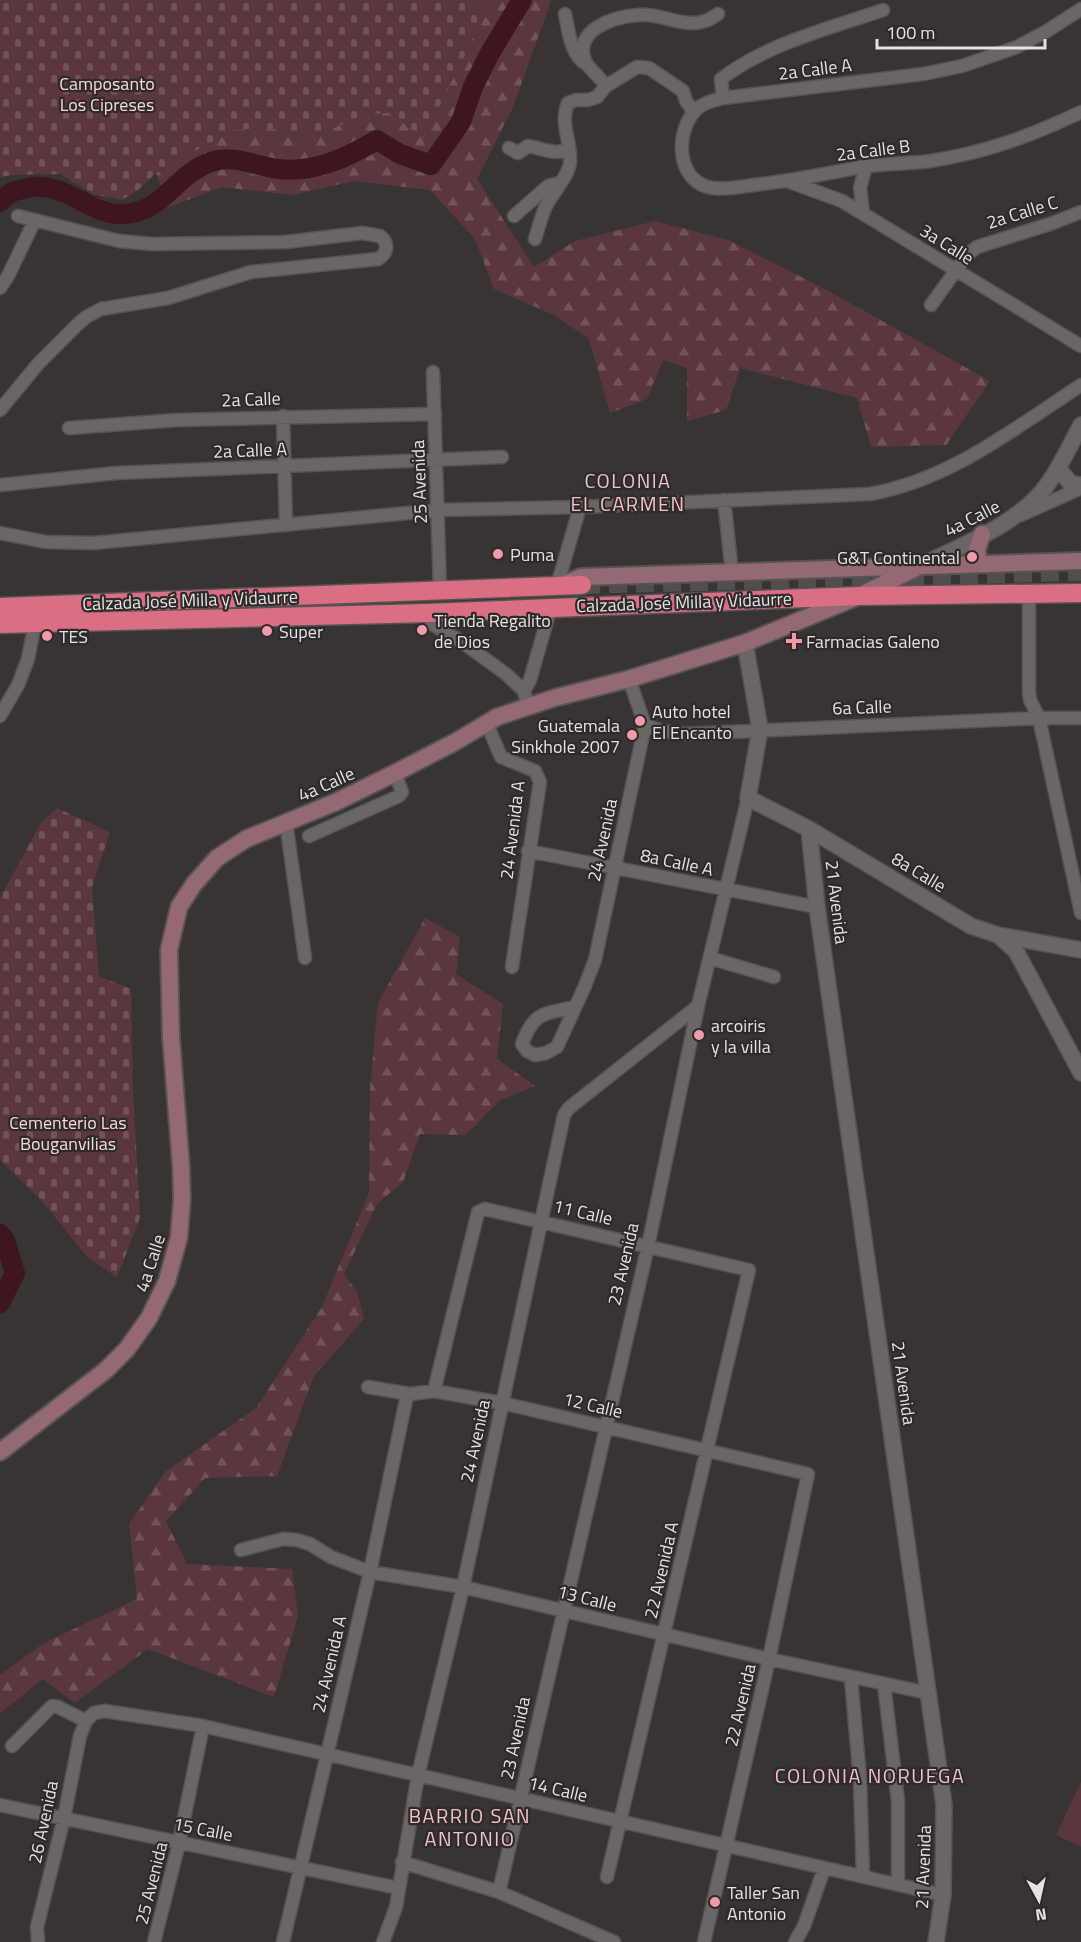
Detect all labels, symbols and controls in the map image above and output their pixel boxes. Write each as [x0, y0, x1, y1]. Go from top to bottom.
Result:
scale bar [877, 12, 1045, 50]
text: 100 m [886, 19, 935, 46]
street label: 2a Calle A [777, 51, 854, 87]
park label: Camposanto Los Cipreses [59, 70, 155, 118]
street label: 2a Calle B [834, 132, 912, 168]
street label: 2a Calle C [983, 188, 1061, 236]
street label: 3a Calle [915, 217, 979, 271]
street label: 2a Calle [221, 384, 281, 414]
street label: 2a Calle A [213, 435, 288, 465]
street label: 25 Avenida [404, 439, 434, 525]
district label: COLONIA EL CARMEN [570, 465, 686, 519]
street label: 4a Calle [939, 493, 1005, 543]
place label: Puma [510, 541, 554, 568]
place label: G&T Continental [837, 544, 960, 571]
marker: Puma [491, 547, 505, 561]
marker: G&T Continental [965, 550, 979, 564]
street label: Calzada José Milla y Vidaurre [82, 583, 298, 617]
street label: Calzada José Milla y Vidaurre [576, 585, 792, 619]
place label: Tienda Regalito de Dios [434, 607, 551, 655]
place label: Super [279, 618, 323, 645]
place label: TES [59, 623, 88, 650]
marker: Tienda Regalito de Dios [415, 623, 429, 637]
marker: Super [260, 624, 274, 638]
place label: Farmacias Galeno [806, 628, 940, 655]
marker: TES [40, 629, 54, 643]
marker: Farmacias Galeno [787, 634, 801, 648]
street label: 6a Calle [832, 692, 892, 722]
place label: Auto hotel El Encanto [652, 698, 732, 746]
place label: Guatemala Sinkhole 2007 [511, 712, 620, 760]
marker: Auto hotel El Encanto [633, 714, 647, 728]
marker: Guatemala Sinkhole 2007 [625, 728, 639, 742]
street label: 4a Calle [293, 760, 359, 808]
street label: 24 Avenida A [493, 779, 531, 881]
street label: 24 Avenida [580, 796, 624, 884]
street label: 8a Calle A [638, 841, 716, 883]
street label: 8a Calle [887, 845, 951, 899]
street label: 21 Avenida [818, 859, 856, 945]
place label: arcoiris y la villa [711, 1012, 771, 1060]
marker: arcoiris y la villa [692, 1028, 706, 1042]
park label: Cementerio Las Bouganvilias [9, 1109, 127, 1157]
street label: 11 Calle [551, 1192, 615, 1232]
street label: 23 Avenida [600, 1220, 646, 1308]
street label: 4a Calle [128, 1231, 172, 1295]
street label: 21 Avenida [885, 1339, 923, 1427]
street label: 12 Calle [561, 1385, 625, 1425]
street label: 24 Avenida [453, 1397, 497, 1485]
street label: 22 Avenida A [637, 1518, 685, 1621]
street label: 13 Calle [554, 1578, 620, 1618]
street label: 24 Avenida A [305, 1612, 353, 1715]
street label: 22 Avenida [717, 1661, 763, 1749]
street label: 23 Avenida [493, 1694, 537, 1782]
district label: COLONIA NORUEGA [775, 1760, 965, 1791]
street label: 14 Calle [526, 1769, 590, 1809]
street label: 26 Avenida [21, 1778, 65, 1866]
district label: BARRIO SAN ANTONIO [409, 1800, 531, 1854]
street label: 15 Calle [171, 1810, 235, 1848]
street label: 21 Avenida [908, 1824, 938, 1910]
street label: 25 Avenida [128, 1839, 174, 1927]
north arrow [1009, 1870, 1069, 1930]
place label: Taller San Antonio [727, 1879, 800, 1927]
marker: Taller San Antonio [708, 1895, 722, 1909]
text: N [1034, 1902, 1048, 1928]

